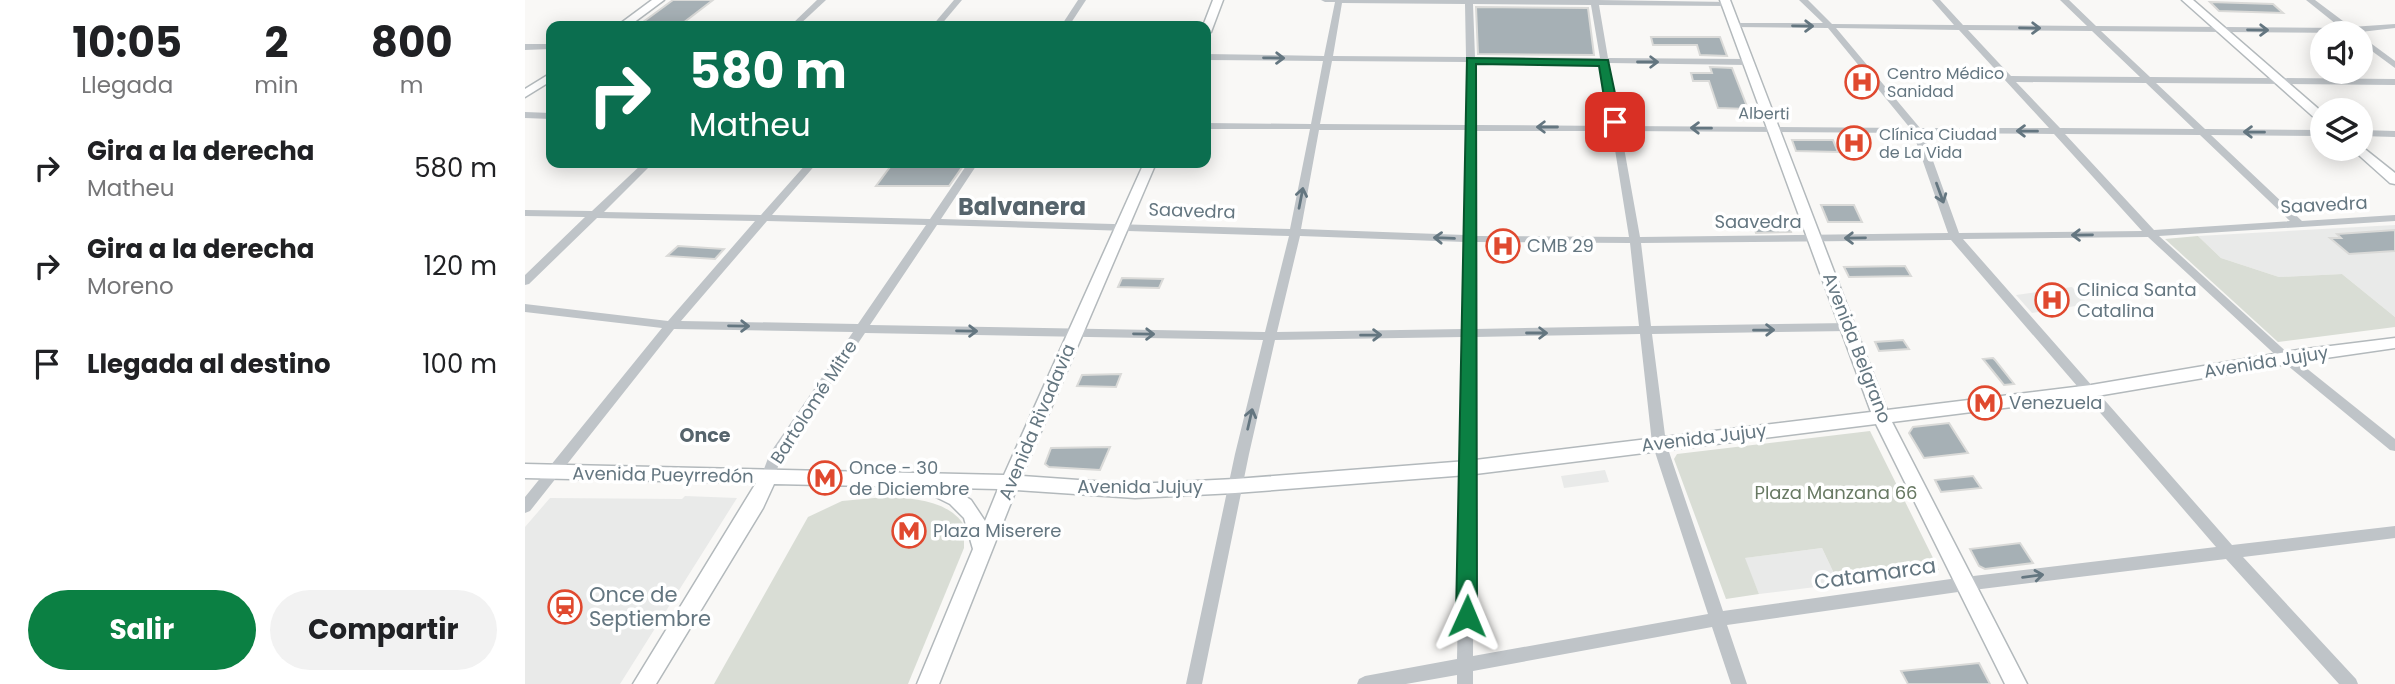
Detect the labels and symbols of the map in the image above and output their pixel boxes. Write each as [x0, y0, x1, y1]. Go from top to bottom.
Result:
one-way arrow [1791, 19, 1814, 33]
one-way arrow [2019, 21, 2042, 35]
one-way arrow [2246, 23, 2269, 36]
one-way arrow [1262, 51, 1285, 64]
one-way arrow [1637, 55, 1660, 69]
place label: Centro Médico Sanidad [1887, 62, 2004, 103]
hospital icon: Centro Médico Sanidad [1843, 63, 1881, 101]
pin [1585, 92, 1645, 152]
street label: Alberti [1738, 102, 1790, 125]
one-way arrow [1535, 120, 1558, 134]
one-way arrow [1690, 121, 1713, 135]
place label: Clínica Ciudad de La Vida [1879, 123, 1997, 164]
hospital icon: Clínica Ciudad de La Vida [1835, 124, 1873, 162]
one-way arrow [2015, 124, 2038, 138]
one-way arrow [2243, 126, 2266, 139]
one-way arrow [1935, 181, 1947, 203]
one-way arrow [1295, 187, 1309, 210]
district label: Balvanera [958, 190, 1086, 223]
street label: Saavedra [2280, 190, 2368, 219]
street label: Saavedra [1148, 196, 1236, 225]
street label: Saavedra [1714, 209, 1802, 234]
hospital icon: CMB 29 [1484, 227, 1522, 265]
one-way arrow [2071, 228, 2094, 242]
one-way arrow [1433, 231, 1456, 244]
one-way arrow [1844, 231, 1867, 245]
place label: CMB 29 [1527, 233, 1594, 258]
street label: Avenida Belgrano [1817, 269, 1898, 427]
place label: Clinica Santa Catalina [2077, 277, 2197, 323]
hospital icon: Clinica Santa Catalina [2033, 281, 2071, 319]
one-way arrow [727, 319, 750, 333]
one-way arrow [1753, 323, 1776, 336]
one-way arrow [955, 324, 978, 338]
one-way arrow [1525, 326, 1548, 340]
one-way arrow [1132, 327, 1155, 341]
one-way arrow [1359, 328, 1382, 342]
street label: Bartolomé Mitre [764, 335, 863, 468]
street label: Avenida Jujuy [2202, 339, 2330, 384]
street label: Avenida Rivadavia [992, 340, 1081, 504]
metro station icon: Venezuela [1966, 384, 2004, 422]
place label: Venezuela [2009, 390, 2102, 415]
one-way arrow [1243, 408, 1257, 431]
street label: Avenida Jujuy [1640, 417, 1768, 458]
district label: Once [680, 422, 731, 449]
place label: Once - 30 de Diciembre [849, 455, 969, 501]
metro station icon: Once - 30 de Diciembre [806, 459, 844, 497]
street label: Avenida Pueyrredón [572, 460, 754, 489]
street label: Avenida Jujuy [1077, 474, 1203, 499]
park label: Plaza Manzana 66 [1754, 480, 1918, 505]
metro station icon: Plaza Miserere [890, 512, 928, 550]
place label: Plaza Miserere [933, 518, 1061, 543]
street label: Catamarca [1812, 551, 1938, 596]
one-way arrow [2021, 569, 2044, 582]
position arrow [1430, 579, 1504, 653]
place label: Once de Septiembre [589, 580, 711, 633]
station icon: Once de Septiembre [546, 588, 584, 626]

